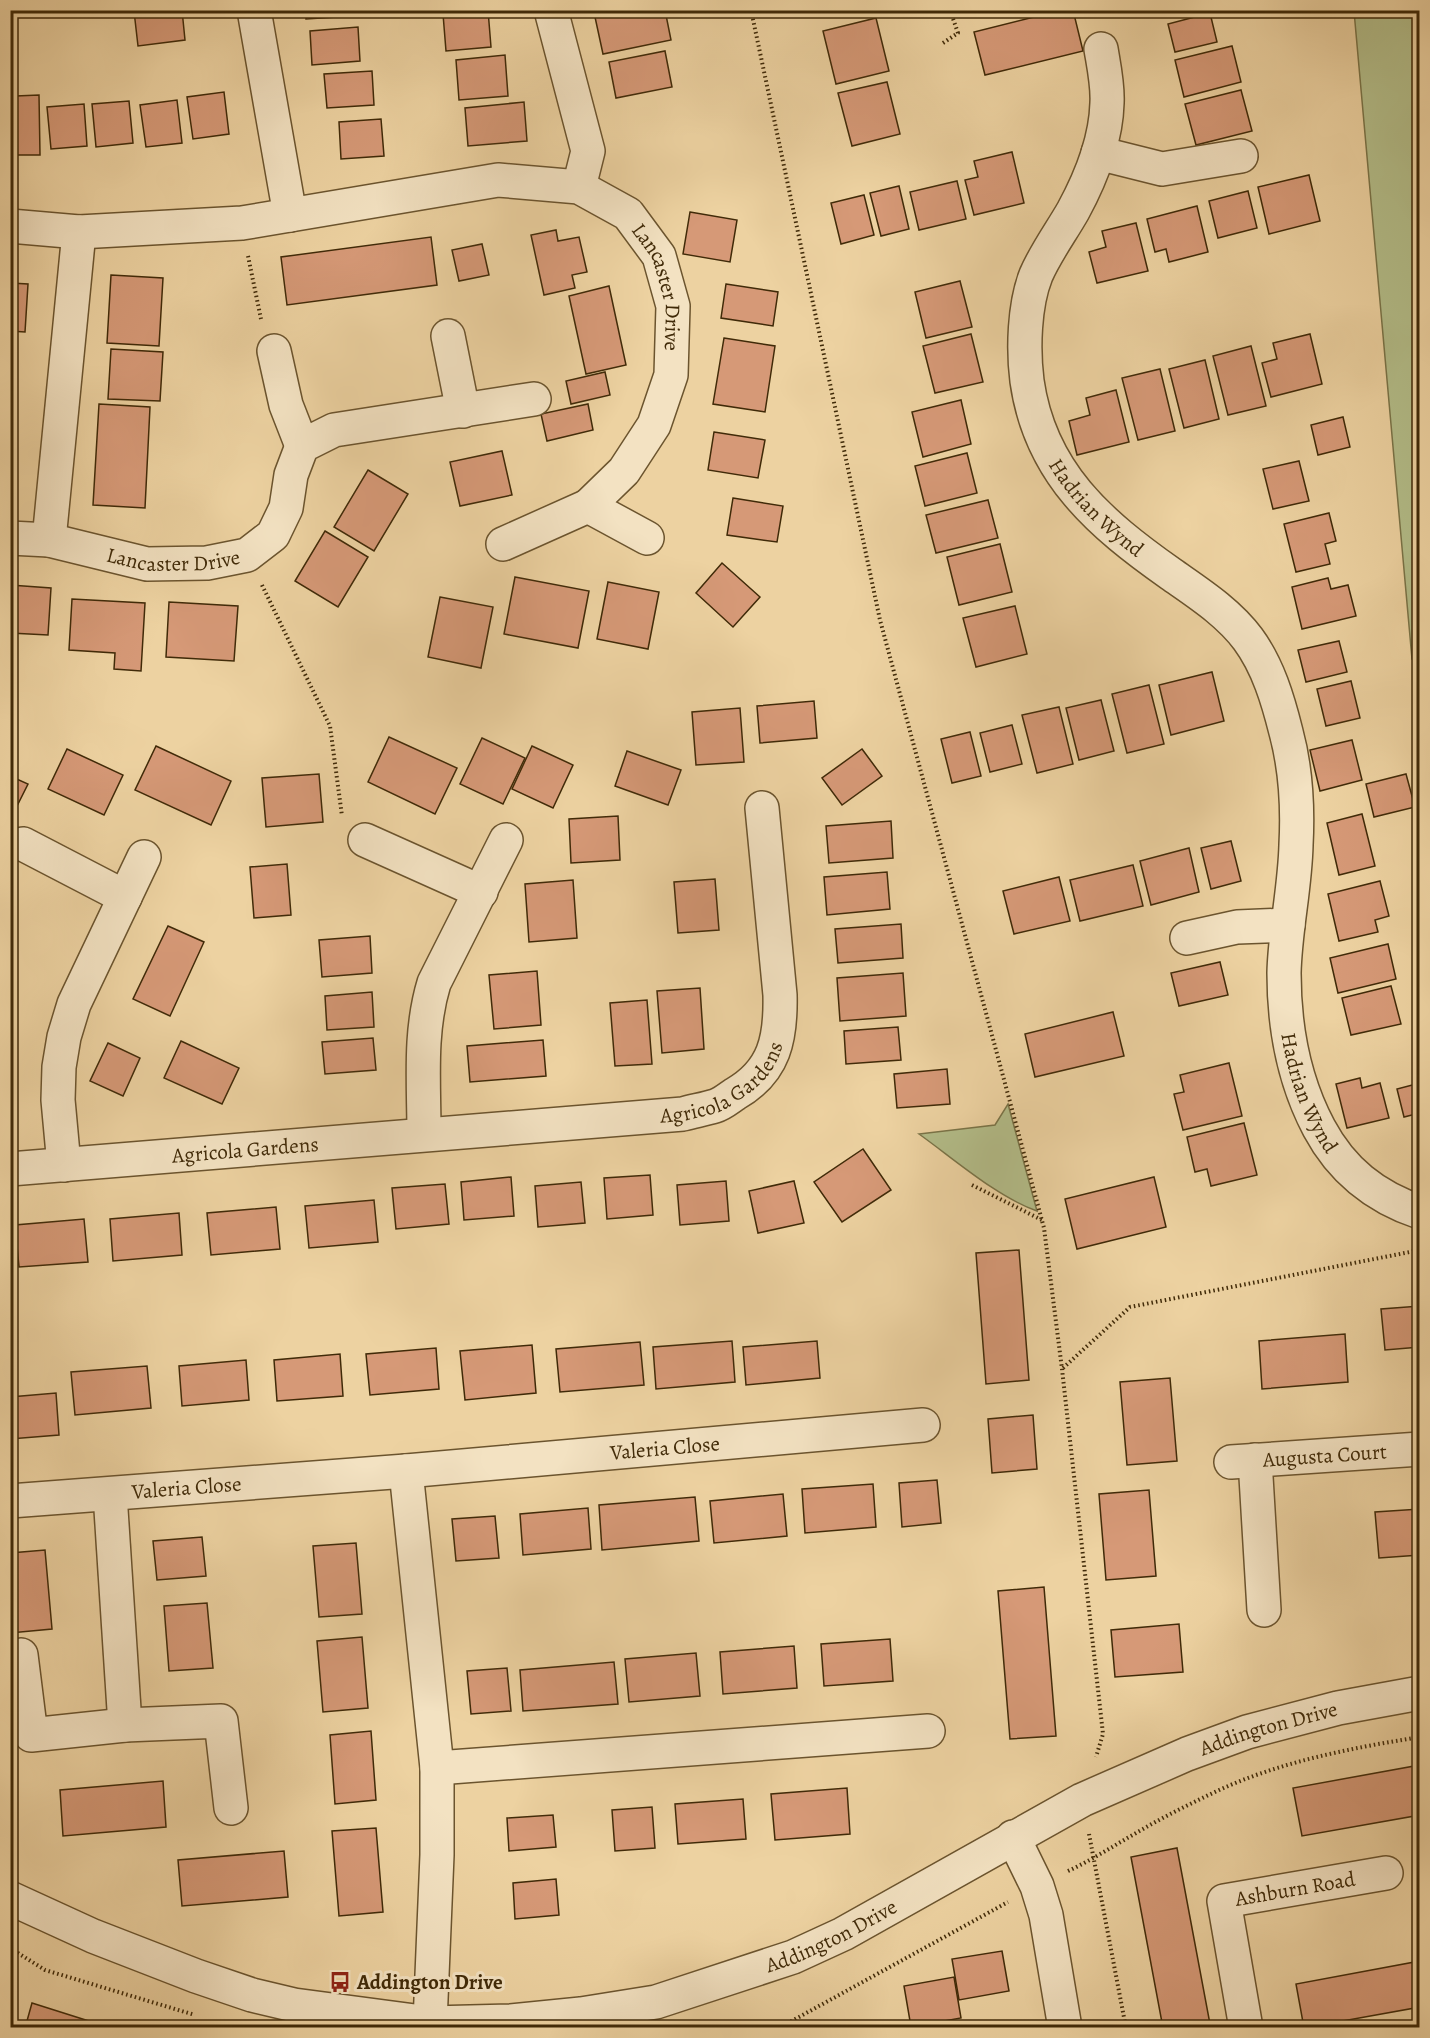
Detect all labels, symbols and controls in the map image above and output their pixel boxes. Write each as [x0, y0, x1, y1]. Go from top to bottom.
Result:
street label: Lancaster Drive [625, 217, 687, 351]
street label: Hadrian Wynd [1042, 453, 1150, 564]
street label: Lancaster Drive [104, 541, 242, 578]
street label: Hadrian Wynd [1274, 1030, 1345, 1159]
street label: Agricola Gardens [658, 1038, 789, 1130]
street label: Agricola Gardens [170, 1130, 320, 1170]
street label: Valeria Close [608, 1429, 721, 1467]
street label: Augusta Court [1261, 1437, 1388, 1474]
street label: Valeria Close [130, 1470, 242, 1506]
street label: Addington Drive [1195, 1695, 1341, 1763]
street label: Ashburn Road [1232, 1864, 1358, 1913]
street label: Addington Drive [761, 1893, 902, 1979]
place label: Addington Drive [356, 1968, 503, 1996]
bus stop icon: Addington Drive [328, 1970, 352, 1994]

